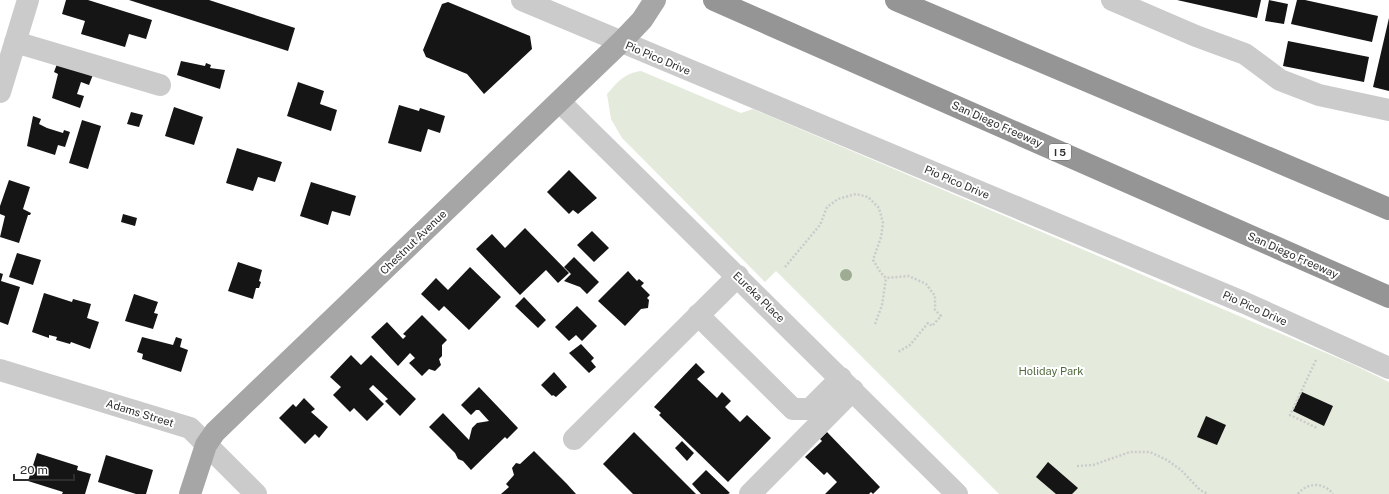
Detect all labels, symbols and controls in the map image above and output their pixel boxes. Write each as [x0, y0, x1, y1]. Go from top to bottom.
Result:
street label: Pio Pico Drive [624, 39, 692, 77]
street label: San Diego Freeway [950, 99, 1044, 149]
road number: I 5 [1049, 144, 1071, 160]
street label: Pio Pico Drive [923, 163, 991, 201]
street label: Chestnut Avenue [377, 207, 449, 277]
street label: San Diego Freeway [1246, 230, 1340, 280]
street label: Eureka Place [731, 269, 787, 325]
street label: Pio Pico Drive [1221, 288, 1289, 328]
park label: Holiday Park [1018, 365, 1084, 377]
street label: Adams Street [105, 397, 175, 429]
scale bar [14, 456, 74, 482]
text: 20 m [20, 463, 48, 477]

